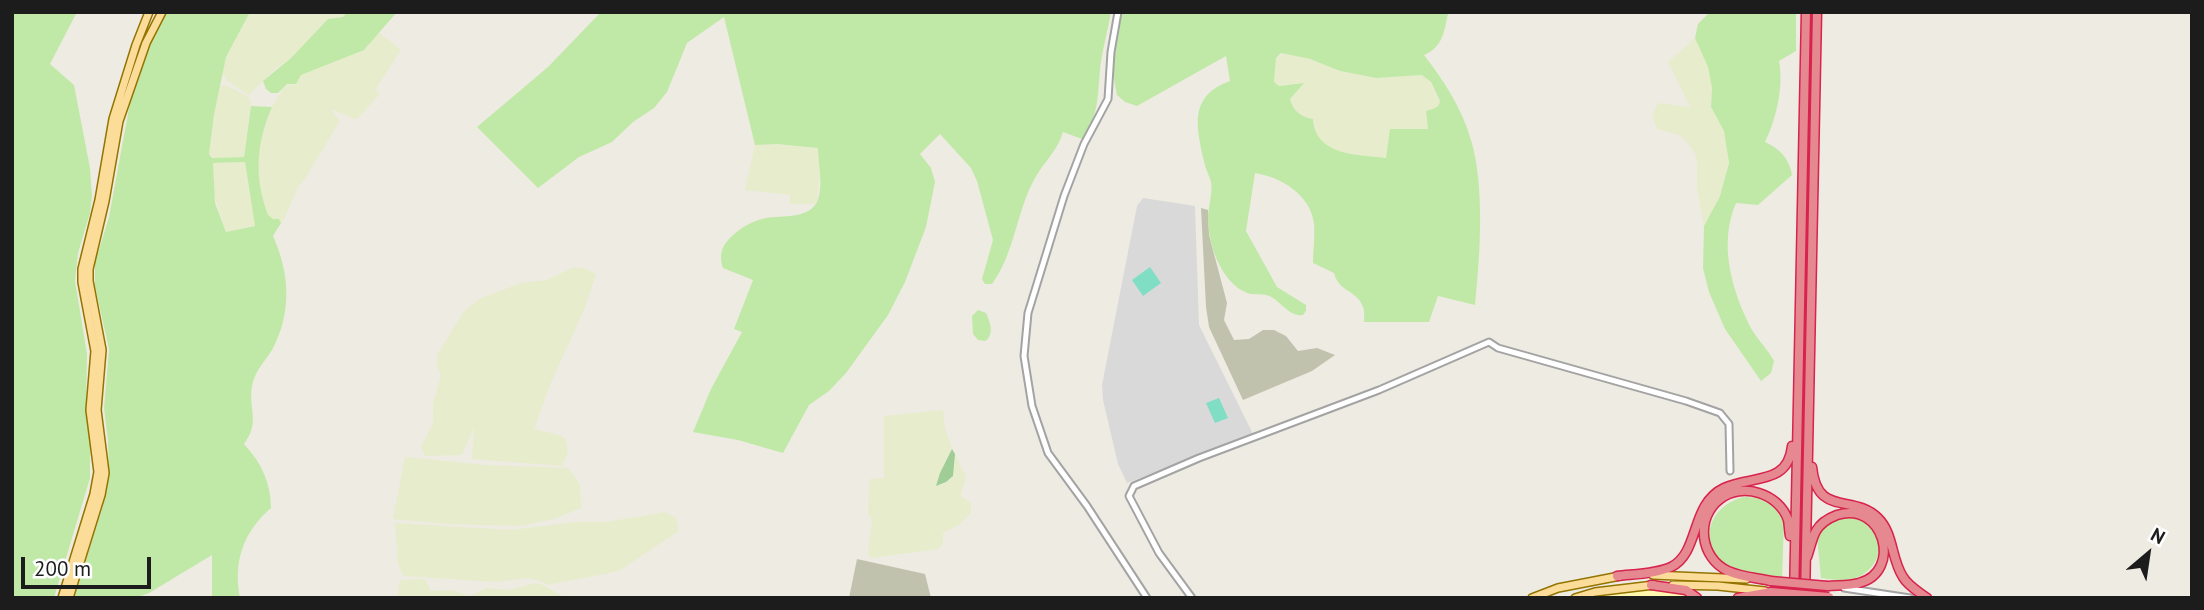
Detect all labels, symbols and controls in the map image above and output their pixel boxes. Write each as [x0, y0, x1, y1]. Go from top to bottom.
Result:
north arrow [2113, 519, 2183, 589]
text: N [2147, 522, 2169, 549]
scale bar [24, 544, 154, 588]
text: 200 m [34, 555, 91, 582]

